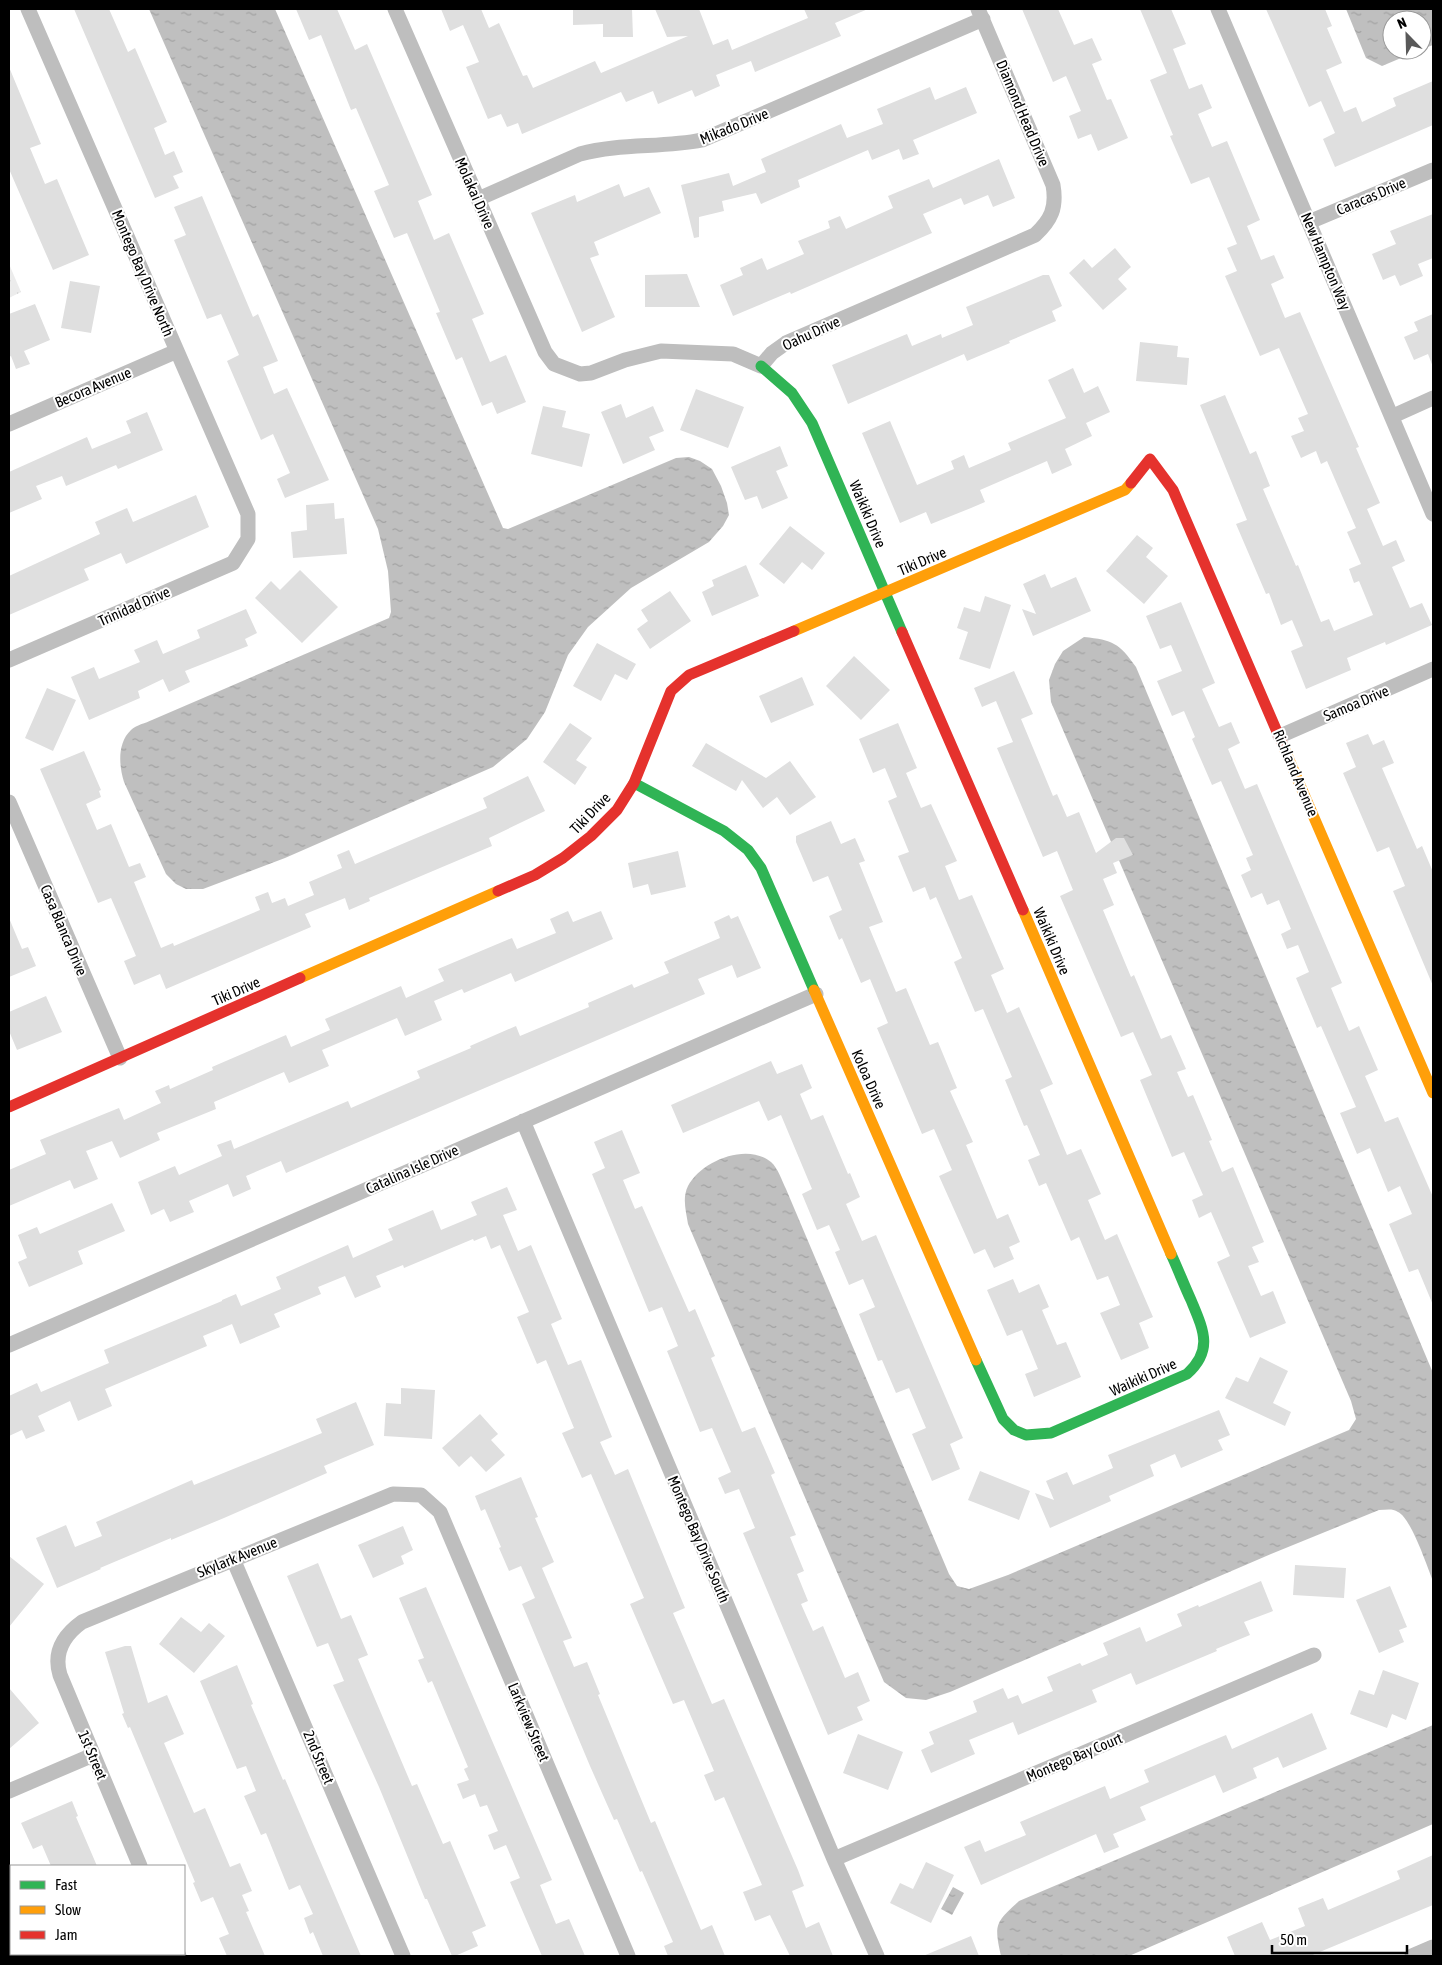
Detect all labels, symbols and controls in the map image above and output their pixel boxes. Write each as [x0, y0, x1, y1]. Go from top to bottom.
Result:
north arrow [1382, 10, 1432, 60]
text: N [1395, 14, 1409, 32]
street label: Diamond Head Drive [993, 57, 1053, 169]
street label: Mikado Drive [697, 104, 771, 147]
street label: Molakai Drive [452, 155, 498, 231]
street label: Caracas Drive [1334, 174, 1408, 218]
street label: Montego Bay Drive North [109, 207, 177, 339]
street label: New Hampton Way [1298, 210, 1354, 312]
street label: Oahu Drive [780, 312, 843, 354]
street label: Becora Avenue [52, 363, 134, 411]
street label: Waikiki Drive [846, 478, 890, 550]
street label: Tiki Drive [895, 543, 949, 579]
street label: Trinidad Drive [96, 583, 173, 629]
street label: Samoa Drive [1321, 682, 1391, 724]
street label: Richland Avenue [1270, 727, 1322, 819]
street label: Tiki Drive [566, 789, 614, 837]
street label: Casa Blanca Drive [37, 882, 91, 978]
street label: Waikiki Drive [1030, 905, 1074, 977]
street label: Tiki Drive [209, 973, 263, 1009]
street label: Koloa Drive [848, 1047, 890, 1111]
street label: Catalina Isle Drive [363, 1141, 461, 1197]
street label: Waikiki Drive [1107, 1355, 1179, 1399]
street label: Montego Bay Drive South [665, 1473, 733, 1605]
street label: Skylark Avenue [195, 1533, 280, 1581]
street label: Larkview Street [505, 1680, 553, 1764]
street label: 1st Street [75, 1728, 111, 1782]
street label: 2nd Street [300, 1728, 338, 1786]
street label: Montego Bay Court [1023, 1729, 1125, 1785]
legend [10, 1865, 185, 1955]
text: Fast [55, 1876, 77, 1893]
text: Slow [55, 1901, 81, 1918]
scale bar [1272, 1922, 1407, 1954]
text: Jam [55, 1926, 78, 1943]
text: 50 m [1280, 1931, 1307, 1948]

